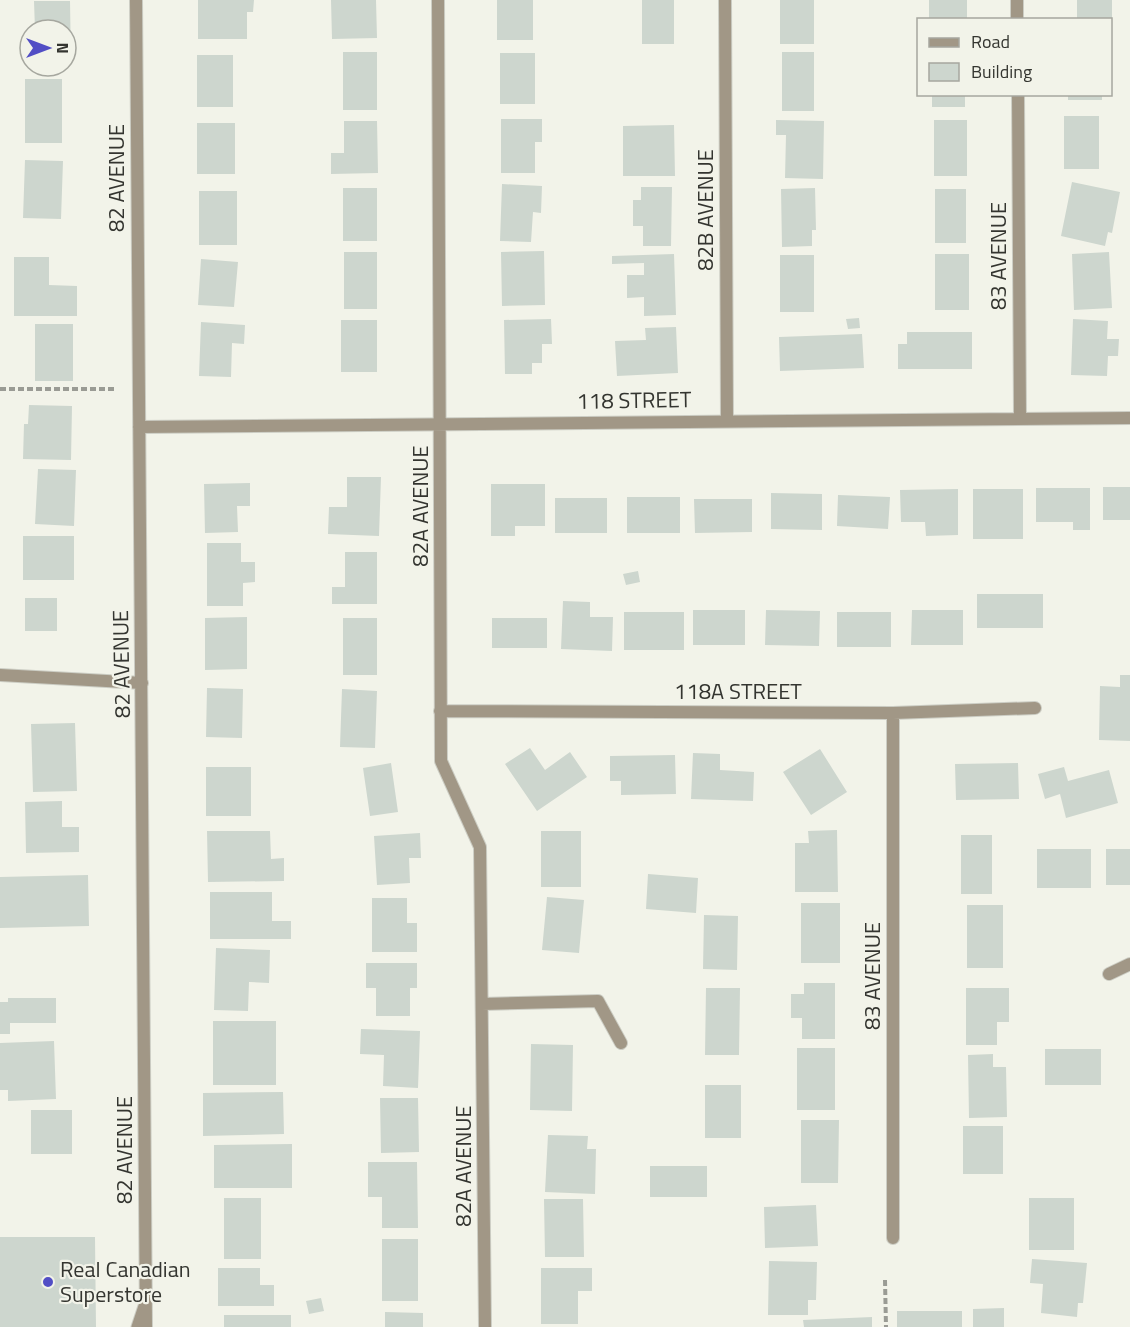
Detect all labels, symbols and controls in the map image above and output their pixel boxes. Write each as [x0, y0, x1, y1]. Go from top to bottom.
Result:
north arrow [18, 18, 78, 78]
legend [917, 18, 1112, 96]
text: Road [971, 28, 1010, 55]
text: N [51, 42, 75, 54]
text: Building [971, 58, 1032, 85]
street label: 82 AVENUE [99, 124, 133, 232]
street label: 82B AVENUE [688, 149, 722, 271]
street label: 83 AVENUE [981, 202, 1015, 310]
street label: 118 STREET [576, 382, 692, 418]
street label: 82A AVENUE [403, 445, 437, 567]
street label: 82 AVENUE [103, 610, 139, 718]
street label: 118A STREET [674, 674, 802, 708]
street label: 83 AVENUE [855, 922, 889, 1030]
street label: 82 AVENUE [107, 1096, 141, 1204]
street label: 82A AVENUE [446, 1105, 480, 1227]
place label: Real Canadian Superstore [60, 1252, 191, 1311]
marker: Real Canadian Superstore [41, 1275, 55, 1289]

